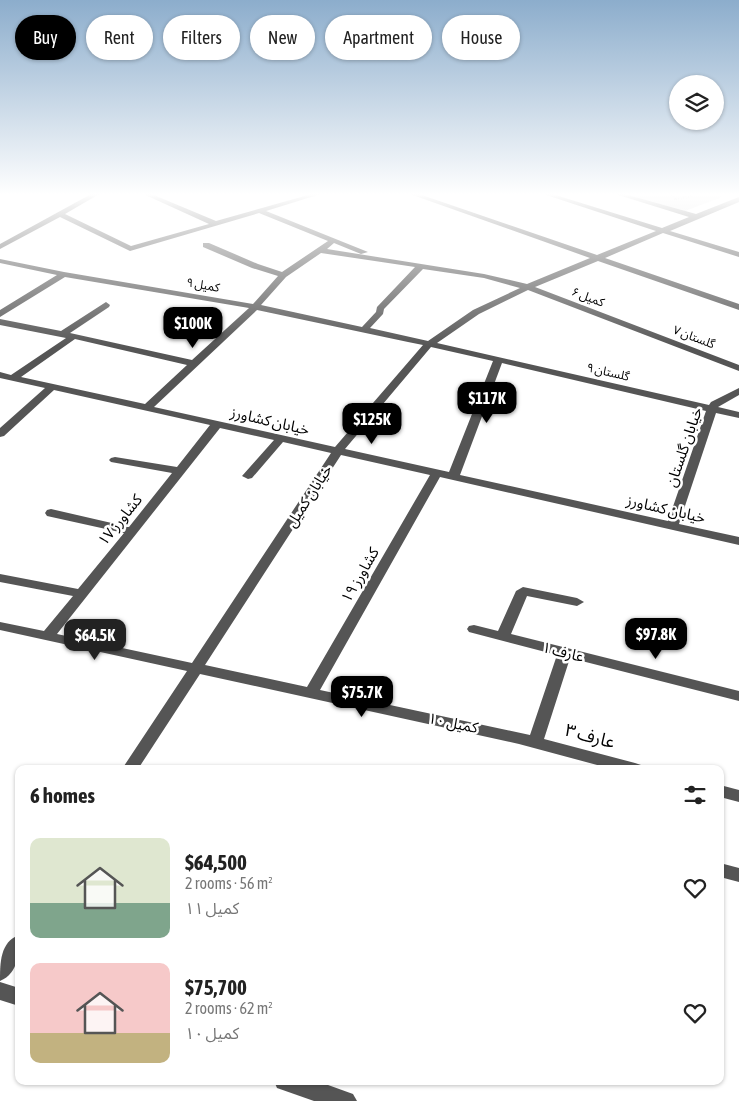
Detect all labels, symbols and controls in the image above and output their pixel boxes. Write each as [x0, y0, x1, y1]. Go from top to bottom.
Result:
chip: Buy [15, 15, 76, 60]
chip: Rent [86, 15, 153, 60]
chip: Filters [163, 15, 240, 60]
chip: New [250, 15, 315, 60]
chip: Apartment [325, 15, 432, 60]
chip: House [442, 15, 520, 60]
map controls [669, 75, 724, 130]
button: layers [669, 75, 724, 130]
street label: کمیل ۹ [185, 275, 222, 295]
street label: کمیل ۶ [570, 284, 607, 310]
pin: $100K [158, 306, 228, 349]
text: $100K [174, 314, 212, 332]
street label: گلستان ۷ [671, 323, 718, 352]
street label: گلستان ۹ [585, 360, 632, 384]
pin: $117K [452, 382, 522, 424]
text: $117K [468, 389, 506, 407]
pin: $125K [337, 402, 407, 445]
street label: خیابان کشاورز [228, 403, 311, 439]
street label: خیابان گلستان [662, 405, 706, 489]
text: $125K [353, 410, 391, 428]
street label: خیابان کمیل [282, 461, 336, 531]
street label: کشاورز ۱۷ [94, 490, 146, 549]
street label: خیابان کشاورز [624, 491, 707, 527]
street label: کشاورز ۱۹ [337, 544, 383, 606]
pin: $64.5K [54, 618, 136, 661]
pin: $97.8K [615, 618, 697, 660]
text: $97.8K [636, 625, 676, 643]
text: $64.5K [75, 626, 115, 644]
street label: عارف ۱ [540, 638, 586, 666]
pin: $75.7K [321, 676, 403, 718]
text: $75.7K [342, 683, 382, 701]
street label: کمیل ۱۰ [426, 709, 480, 737]
street label: عارف ۳ [563, 719, 617, 753]
icon: filters [681, 781, 709, 809]
text: 6 homes [30, 783, 95, 807]
text: $64,500 [185, 850, 247, 874]
icon: home [70, 858, 130, 918]
text: 2 rooms · 56 m² [185, 874, 273, 892]
icon: heart [681, 874, 709, 902]
text: کمیل ۱۱ [185, 899, 239, 917]
text: $75,700 [185, 975, 247, 999]
icon: home [70, 983, 130, 1043]
text: 2 rooms · 62 m² [185, 999, 273, 1017]
icon: heart [681, 999, 709, 1027]
text: کمیل ۱۰ [185, 1024, 239, 1042]

